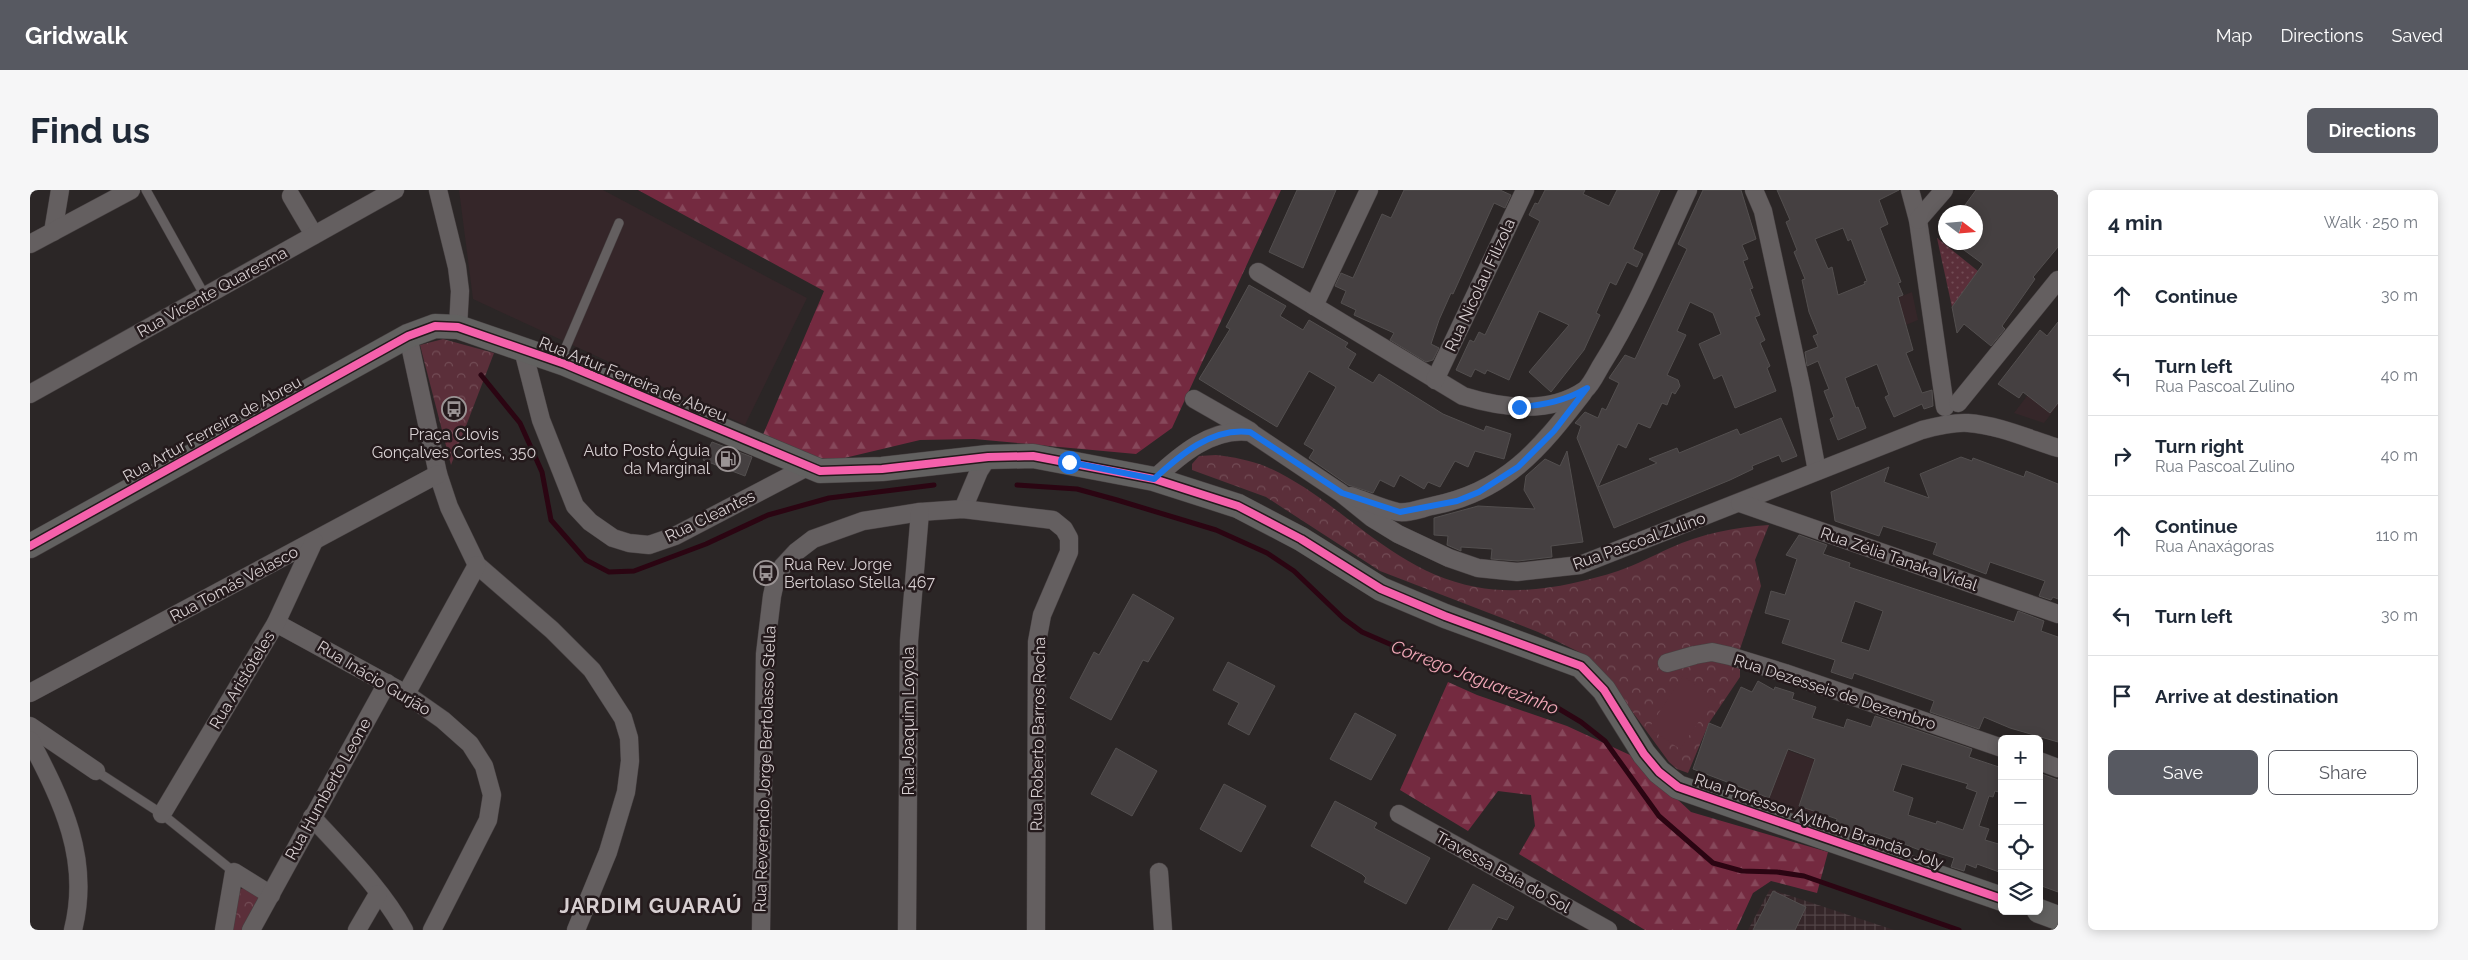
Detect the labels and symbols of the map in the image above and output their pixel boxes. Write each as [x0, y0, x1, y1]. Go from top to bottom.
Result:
north arrow [1938, 205, 1983, 250]
street label: Rua Nicolau Filizola [1441, 216, 1519, 354]
street label: Rua Vicente Quaresma [134, 243, 290, 341]
street label: Rua Artur Ferreira de Abreu [536, 333, 730, 425]
street label: Rua Artur Ferreira de Abreu [119, 372, 305, 486]
bus stop icon: Praça Clovis Gonçalves Cortes, 350 [441, 396, 467, 422]
route end [1508, 396, 1531, 419]
place label: Praça Clovis Gonçalves Cortes, 350 [372, 425, 536, 462]
place label: Auto Posto Águia da Marginal [583, 440, 711, 478]
fuel station icon: Auto Posto Águia da Marginal [715, 446, 741, 472]
route start [1058, 451, 1081, 474]
street label: Rua Cleantes [662, 486, 758, 546]
street label: Rua Pascoal Zulino [1570, 508, 1708, 574]
street label: Rua Zélia Tanaka Vidal [1818, 523, 1981, 595]
street label: Rua Tomás Velasco [167, 542, 301, 626]
place label: Rua Rev. Jorge Bertolaso Stella, 467 [784, 555, 935, 592]
bus stop icon: Rua Rev. Jorge Bertolaso Stella, 467 [753, 560, 779, 586]
street label: Rua Reverendo Jorge Bertolasso Stella [751, 625, 779, 913]
street label: Rua Aristóteles [205, 628, 279, 732]
water label: Córrego Jaguarezinho [1388, 635, 1562, 719]
street label: Rua Inácio Gurjão [314, 637, 434, 719]
street label: Rua Roberto Barros Rocha [1027, 637, 1049, 831]
street label: Rua Joaquim Loyola [899, 647, 918, 795]
street label: Rua Dezesseis de Dezembro [1732, 650, 1938, 734]
street label: Rua Humberto Leone [281, 715, 375, 863]
street label: Rua Professor Aylthon Brandão Joly [1692, 769, 1946, 873]
street label: Travessa Baía do Sol [1432, 827, 1574, 917]
district label: JARDIM GUARAÚ [559, 893, 743, 918]

